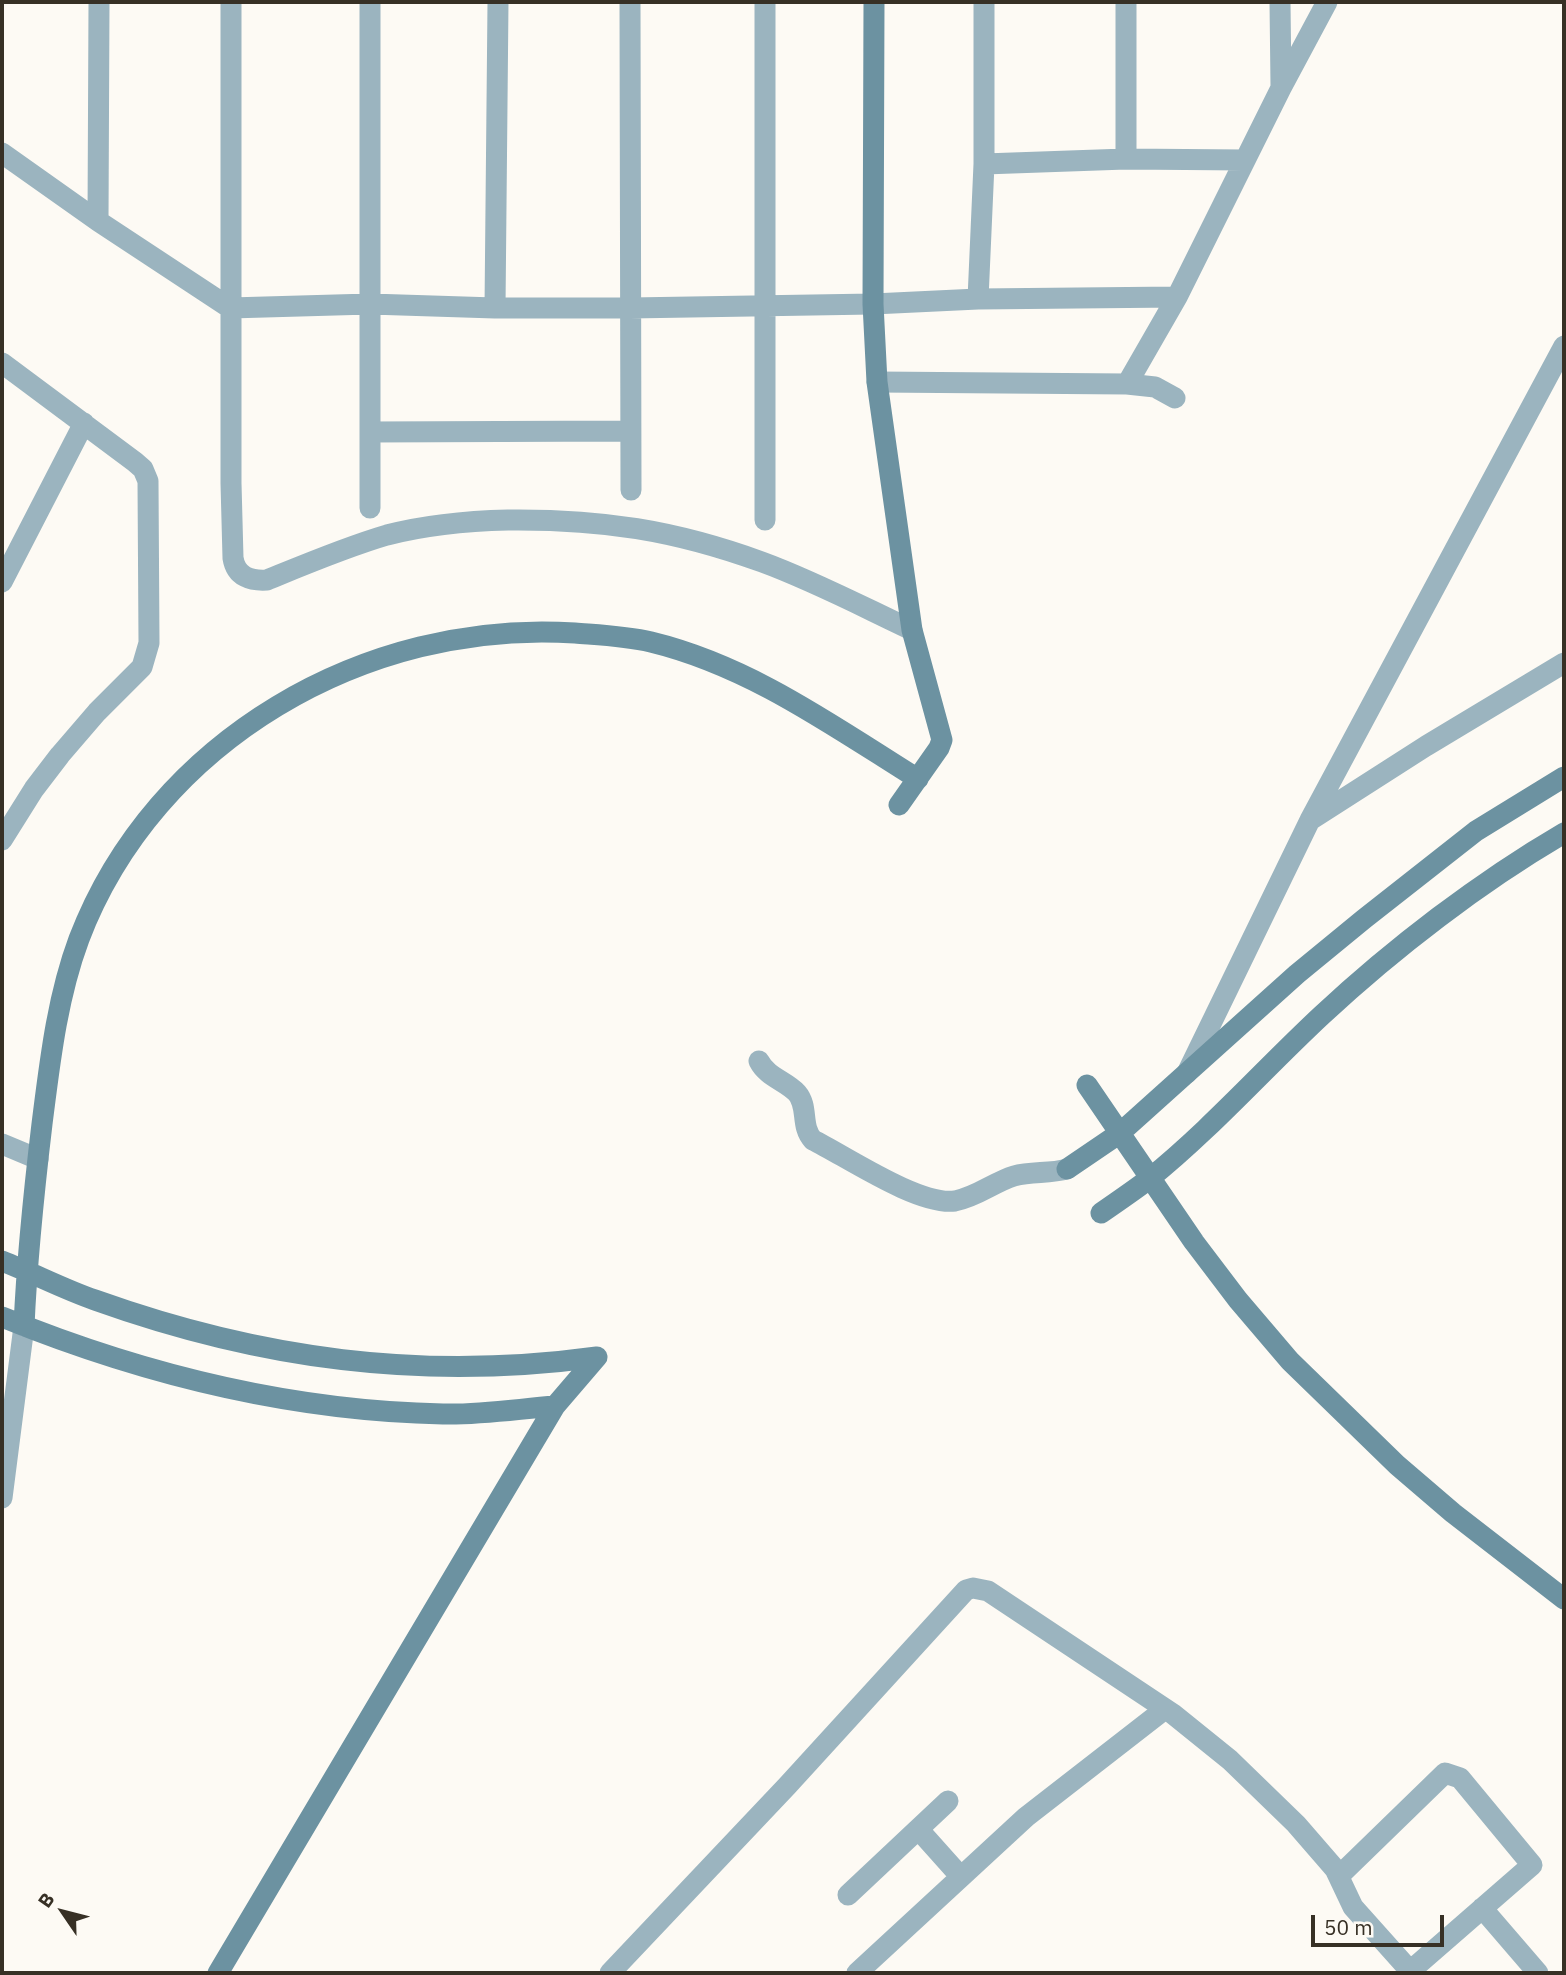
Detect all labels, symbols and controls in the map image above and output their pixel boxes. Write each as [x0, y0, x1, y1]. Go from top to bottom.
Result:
north arrow [28, 1877, 98, 1947]
text: B [32, 1888, 59, 1912]
scale bar [1314, 1902, 1447, 1946]
text: 50 m [1324, 1913, 1373, 1941]

